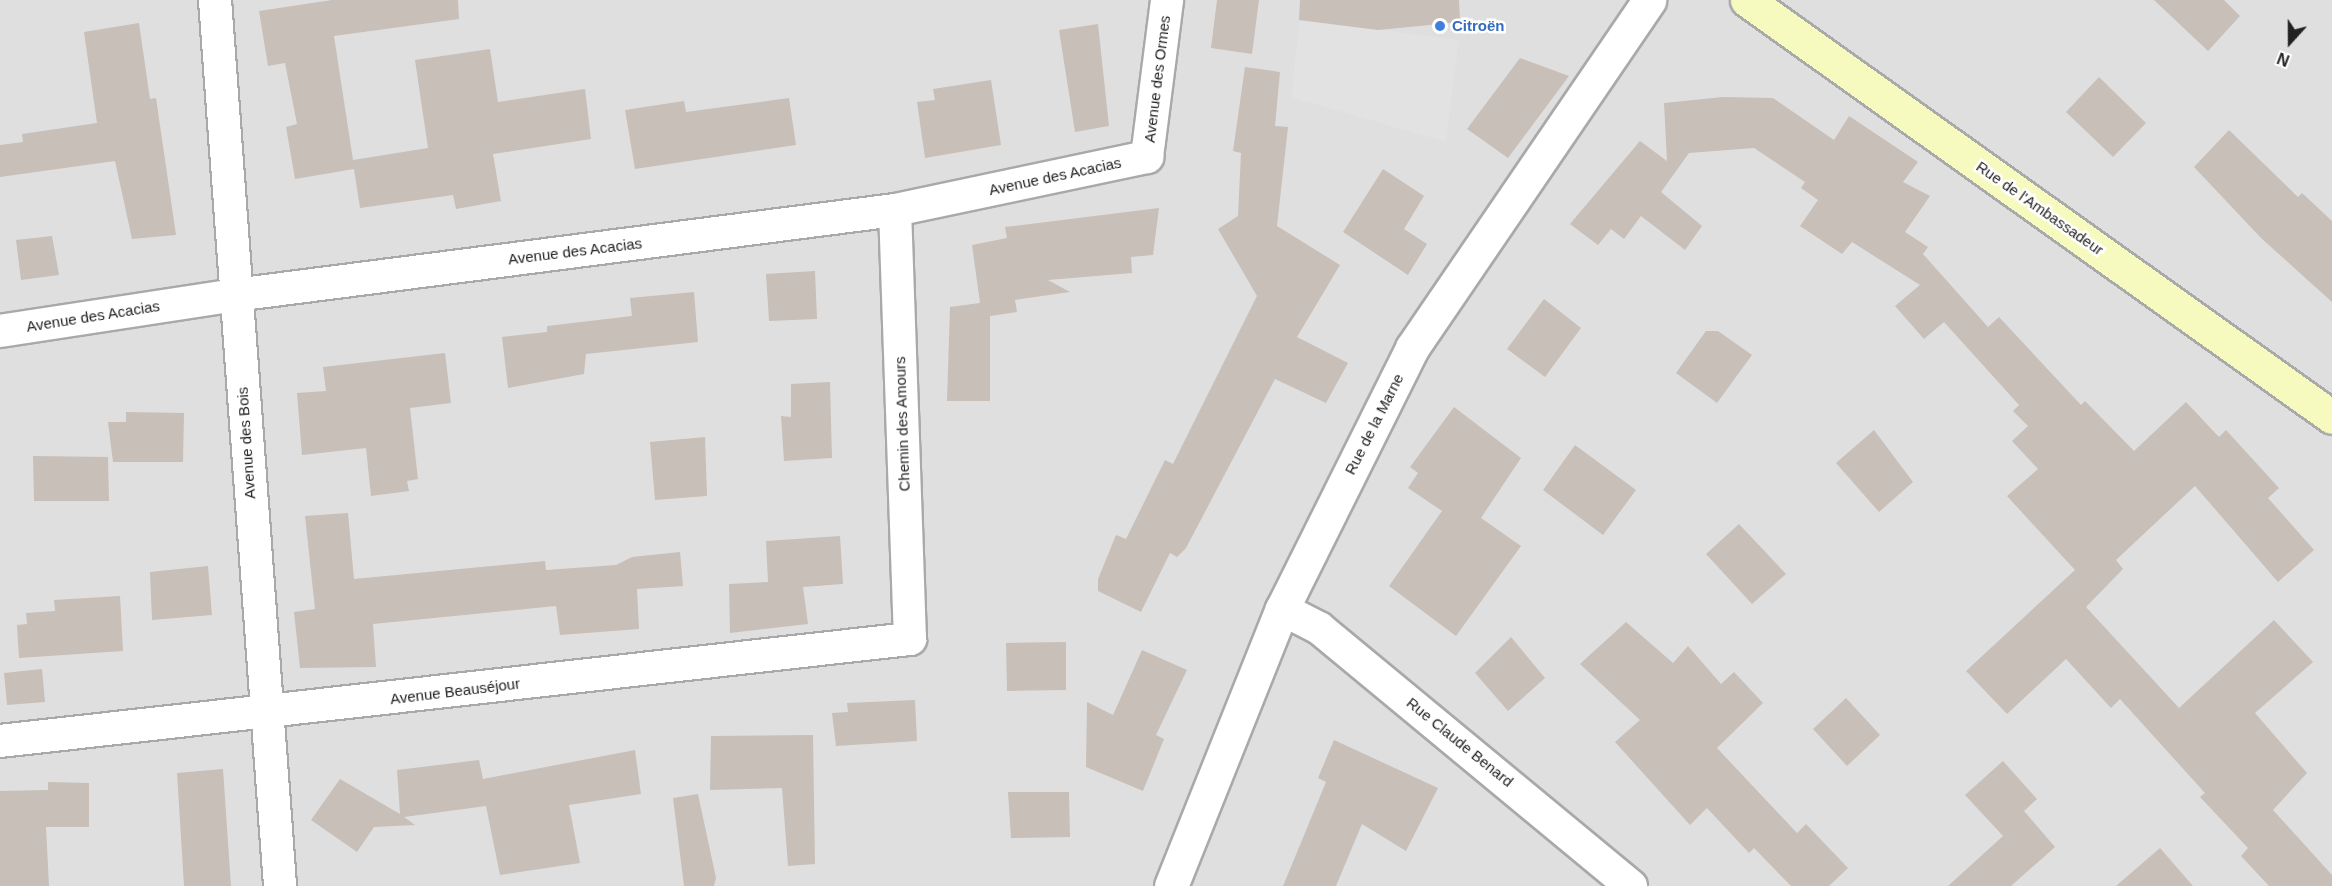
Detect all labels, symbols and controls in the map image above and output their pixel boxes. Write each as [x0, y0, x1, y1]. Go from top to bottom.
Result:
north arrow [2260, 12, 2320, 72]
street label: Avenue des Ormes [1140, 14, 1174, 144]
place label: Citroën [1452, 17, 1504, 35]
marker: Citroën [1433, 19, 1447, 33]
text: N [2275, 49, 2292, 69]
street label: Avenue des Acacias [987, 153, 1123, 199]
street label: Rue de l'Ambassadeur [1973, 157, 2107, 259]
street label: Avenue des Acacias [507, 234, 643, 268]
street label: Avenue des Acacias [25, 297, 161, 335]
street label: Chemin des Amours [891, 356, 913, 492]
street label: Rue de la Marne [1341, 371, 1407, 477]
street label: Avenue des Bois [233, 386, 259, 500]
street label: Avenue Beauséjour [389, 674, 521, 708]
street label: Rue Claude Benard [1403, 694, 1517, 790]

